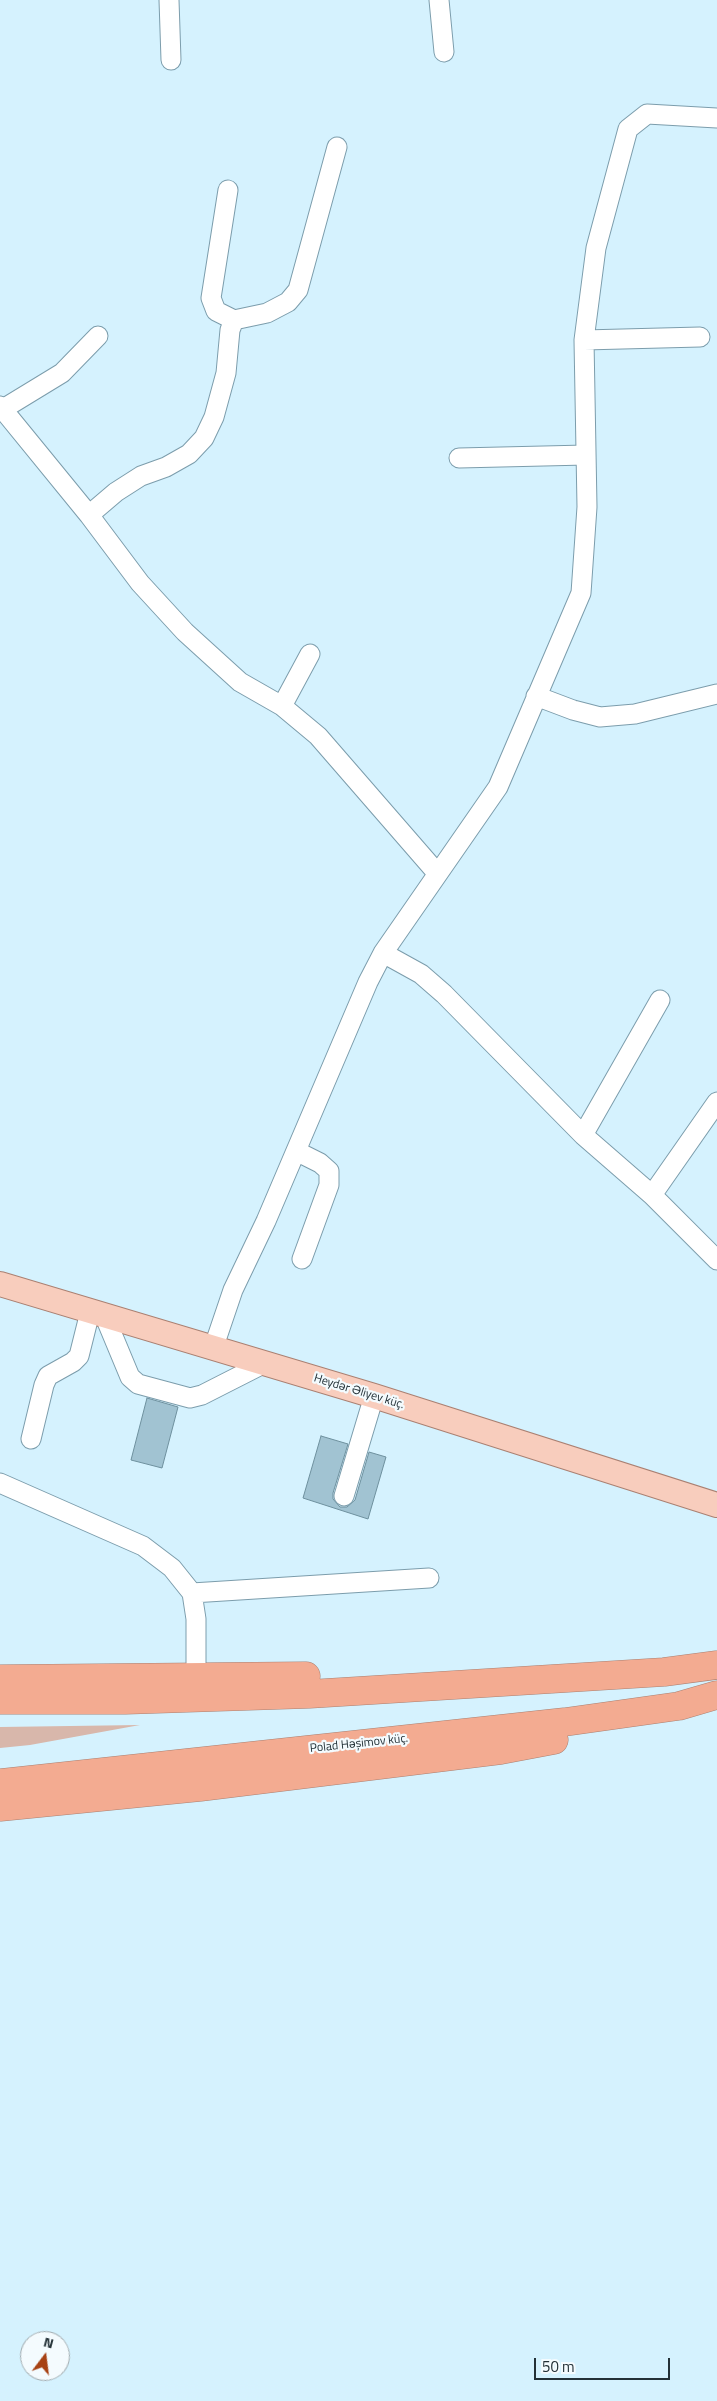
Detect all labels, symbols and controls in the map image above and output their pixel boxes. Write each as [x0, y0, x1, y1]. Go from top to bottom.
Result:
street label: Heydər Əliyev küç. [312, 1371, 406, 1413]
street label: Polad Həşimov küç. [309, 1732, 409, 1756]
north arrow [20, 2331, 70, 2381]
text: N [41, 2331, 56, 2353]
scale bar [537, 2348, 673, 2380]
text: 50 m [542, 2355, 575, 2378]

